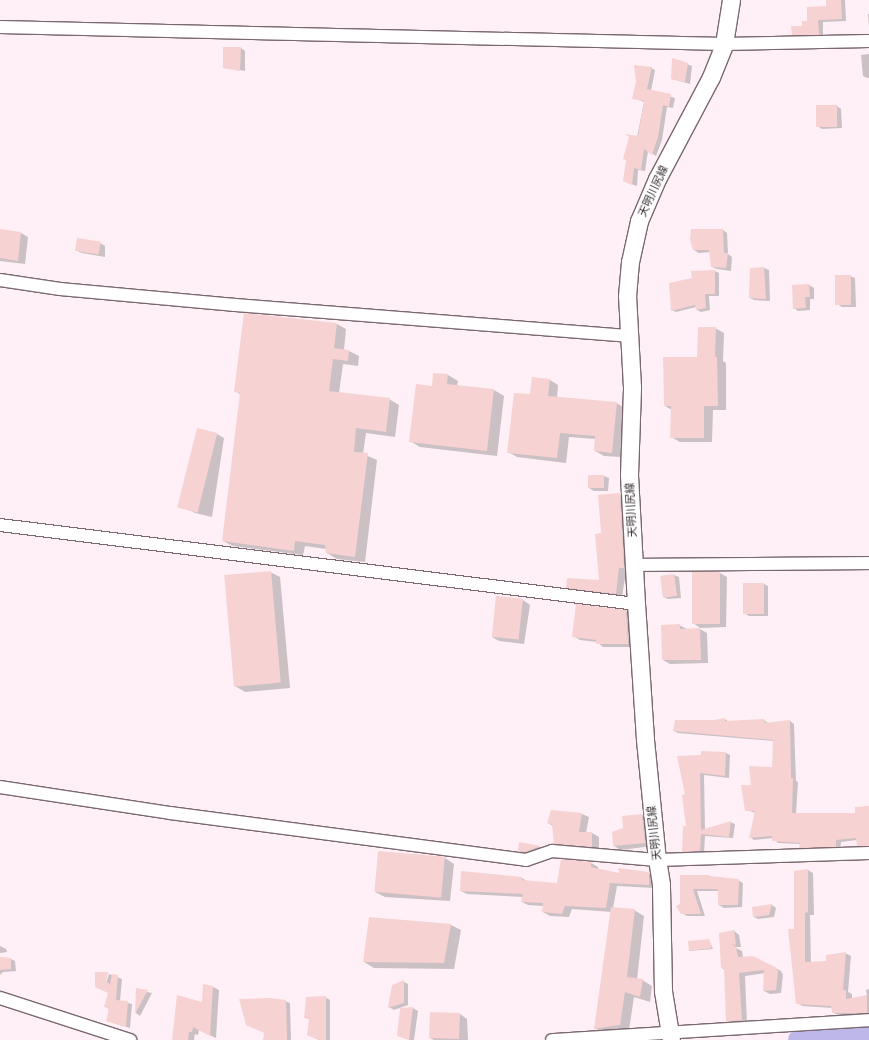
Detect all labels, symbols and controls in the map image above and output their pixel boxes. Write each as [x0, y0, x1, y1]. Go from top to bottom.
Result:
street label: 天明川尻線 [635, 163, 671, 219]
street label: 天明川尻線 [623, 482, 639, 538]
street label: 天明川尻線 [645, 805, 663, 861]

